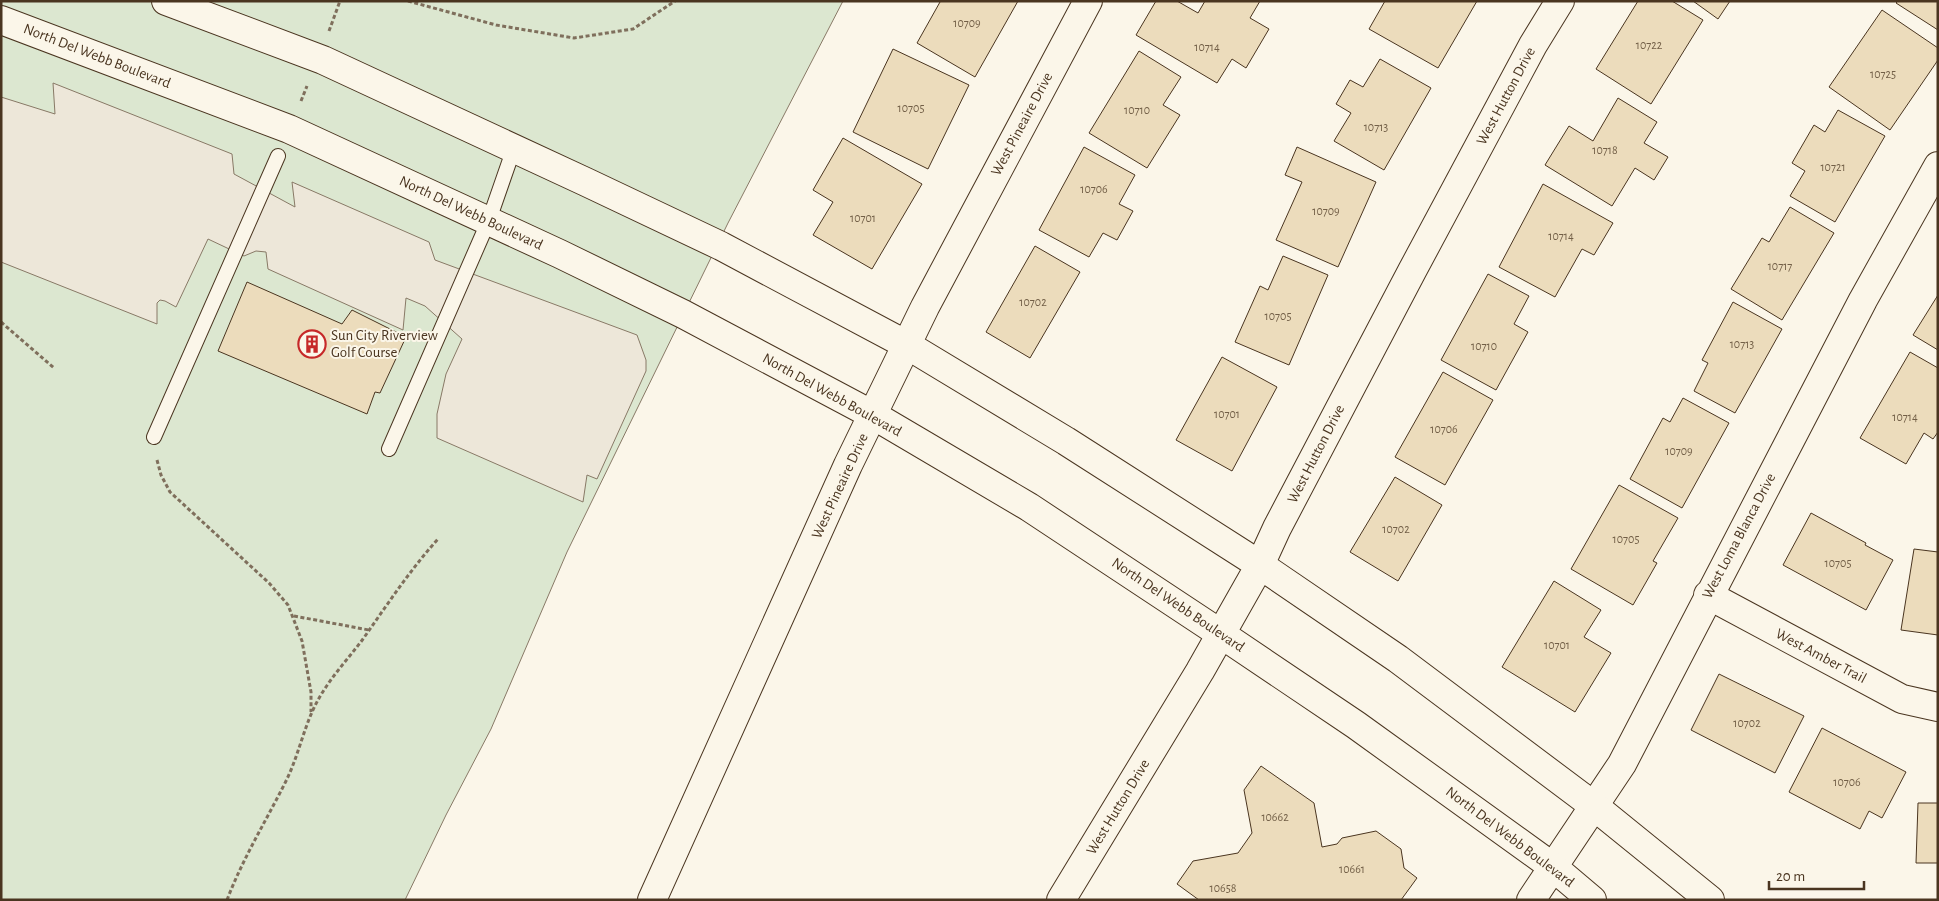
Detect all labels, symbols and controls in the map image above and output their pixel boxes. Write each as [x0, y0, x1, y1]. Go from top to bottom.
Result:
house number: 10709 [953, 17, 981, 29]
street label: North Del Webb Boulevard [21, 21, 173, 91]
house number: 10722 [1636, 39, 1663, 51]
house number: 10714 [1194, 41, 1220, 53]
street label: West Hutton Drive [1474, 45, 1538, 147]
house number: 10725 [1870, 68, 1896, 80]
street label: West Pineaire Drive [988, 70, 1056, 178]
house number: 10705 [898, 102, 924, 114]
house number: 10710 [1124, 104, 1150, 116]
house number: 10713 [1364, 121, 1388, 133]
house number: 10718 [1592, 144, 1618, 156]
house number: 10721 [1820, 161, 1846, 173]
street label: North Del Webb Boulevard [397, 173, 545, 253]
house number: 10706 [1080, 183, 1108, 195]
house number: 10709 [1312, 205, 1340, 217]
house number: 10701 [850, 212, 876, 224]
house number: 10714 [1548, 230, 1574, 242]
house number: 10717 [1768, 260, 1792, 272]
house number: 10702 [1019, 296, 1047, 308]
house number: 10705 [1265, 310, 1291, 322]
place label: Sun City Riverview Golf Course [331, 328, 438, 360]
building icon: Sun City Riverview Golf Course [297, 329, 327, 359]
house number: 10713 [1730, 338, 1754, 350]
house number: 10710 [1471, 340, 1497, 352]
street label: North Del Webb Boulevard [760, 351, 904, 440]
street label: West Hutton Drive [1285, 402, 1347, 506]
house number: 10701 [1214, 408, 1240, 420]
house number: 10714 [1892, 411, 1918, 423]
house number: 10706 [1430, 423, 1458, 435]
street label: West Pineaire Drive [809, 431, 871, 541]
house number: 10709 [1665, 445, 1693, 457]
street label: West Loma Blanca Drive [1700, 471, 1778, 601]
house number: 10702 [1382, 523, 1410, 535]
house number: 10705 [1613, 533, 1639, 545]
street label: North Del Webb Boulevard [1109, 555, 1247, 655]
house number: 10705 [1825, 557, 1851, 569]
street label: West Amber Trail [1773, 626, 1869, 686]
house number: 10701 [1544, 639, 1570, 651]
house number: 10702 [1733, 717, 1761, 729]
street label: West Hutton Drive [1084, 757, 1152, 857]
house number: 10706 [1833, 776, 1861, 788]
street label: North Del Webb Boulevard [1443, 784, 1577, 890]
house number: 10662 [1261, 811, 1289, 823]
scale bar [1769, 858, 1864, 890]
house number: 10661 [1339, 863, 1365, 875]
text: 20 m [1776, 869, 1805, 884]
house number: 10658 [1210, 882, 1237, 894]

